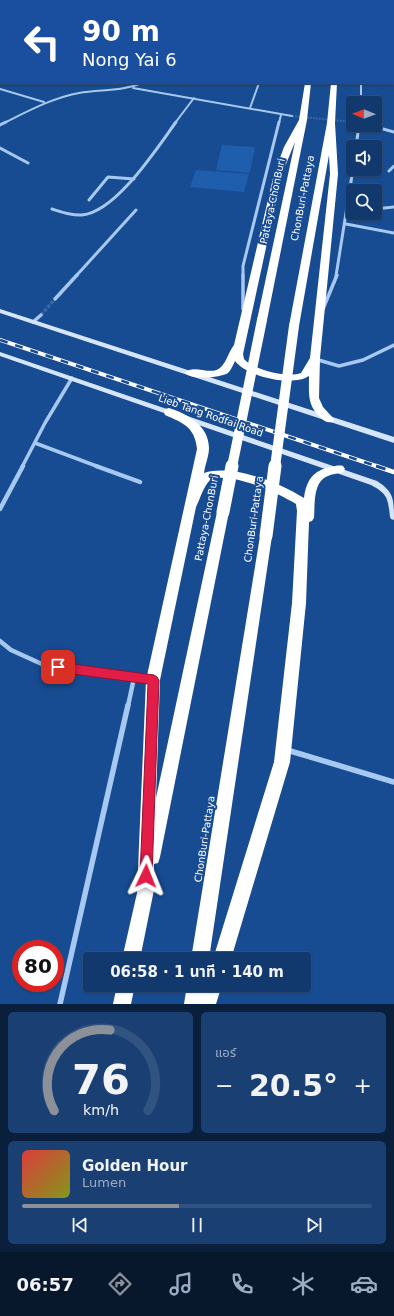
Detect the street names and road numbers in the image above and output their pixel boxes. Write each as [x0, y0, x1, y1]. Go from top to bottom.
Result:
street label: ChonBuri-Pattaya [289, 154, 316, 242]
street label: Pattaya-ChonBuri [258, 157, 287, 245]
street label: Lieb Tang Rodfai Road [157, 392, 265, 439]
street label: Pattaya-ChonBuri [193, 474, 220, 562]
street label: ChonBuri-Pattaya [242, 475, 265, 563]
street label: ChonBuri-Pattaya [192, 795, 217, 883]

